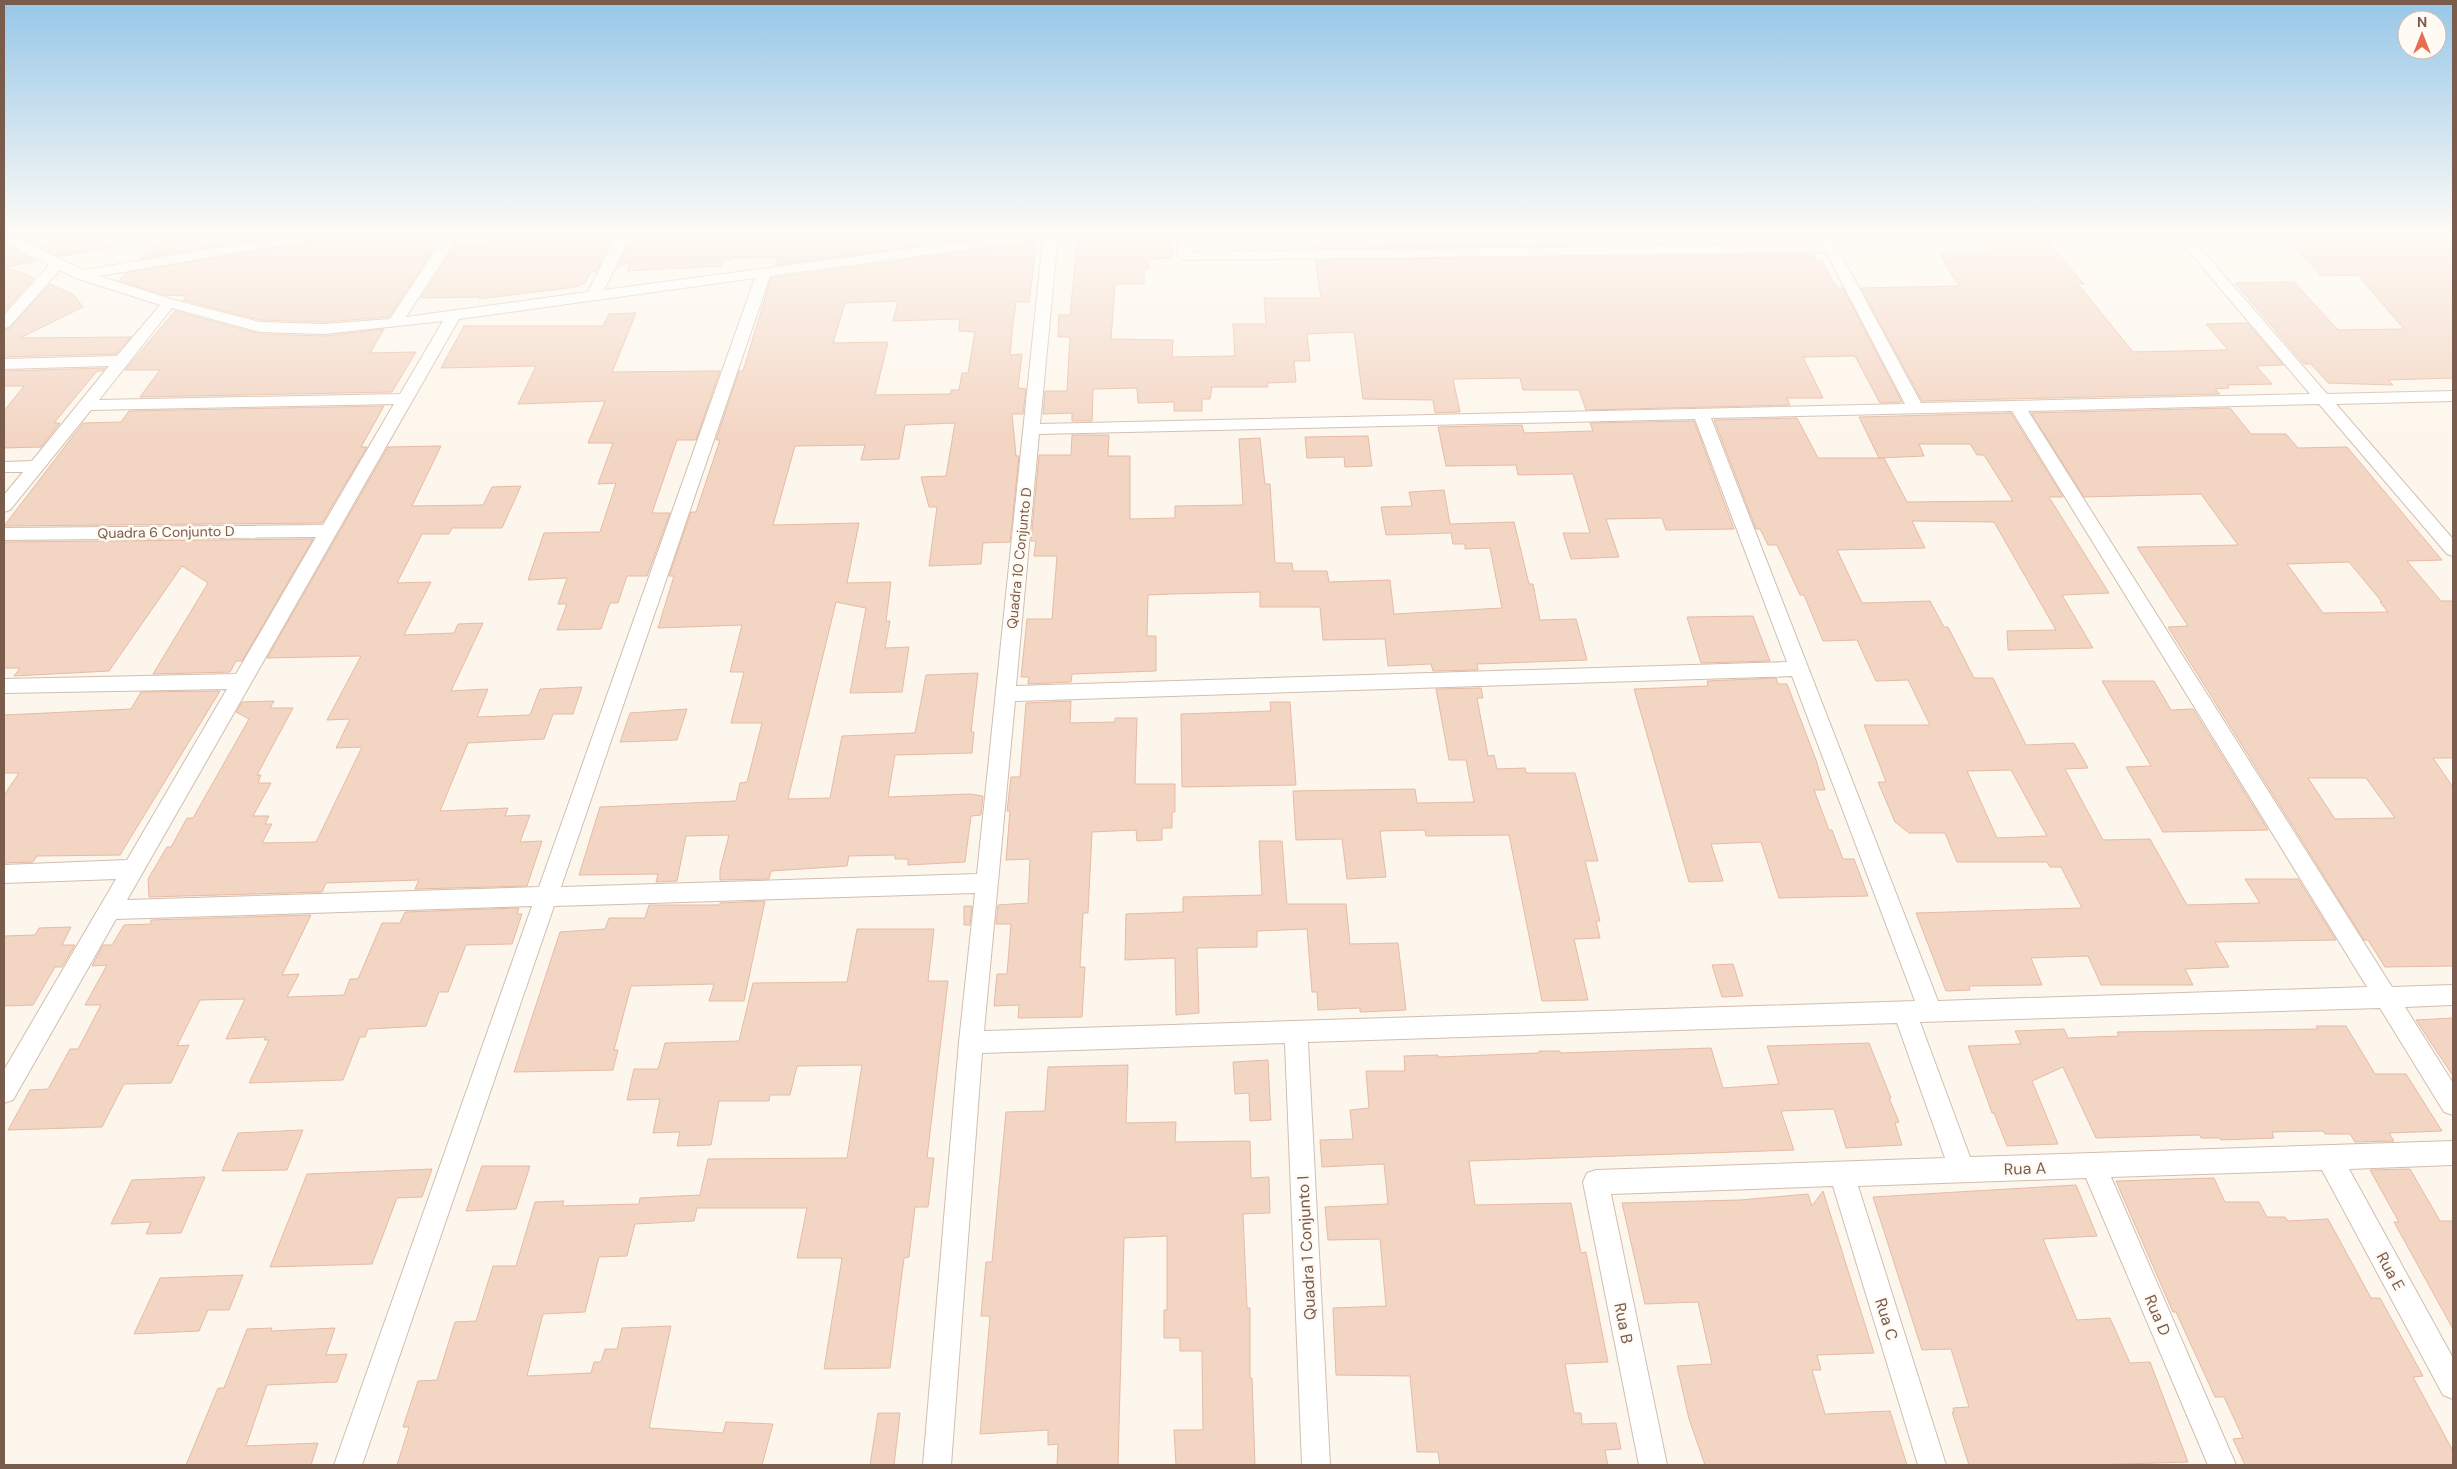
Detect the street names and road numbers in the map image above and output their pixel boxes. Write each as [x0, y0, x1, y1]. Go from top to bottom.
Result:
street label: Quadra 10 Conjunto D [1003, 486, 1035, 630]
street label: Quadra 6 Conjunto D [97, 522, 235, 542]
street label: Rua A [2004, 1157, 2047, 1180]
street label: Quadra 1 Conjunto I [1292, 1175, 1321, 1321]
street label: Rua E [2372, 1248, 2410, 1294]
street label: Rua D [2140, 1291, 2176, 1339]
street label: Rua C [1870, 1295, 1903, 1343]
street label: Rua B [1609, 1301, 1638, 1345]

